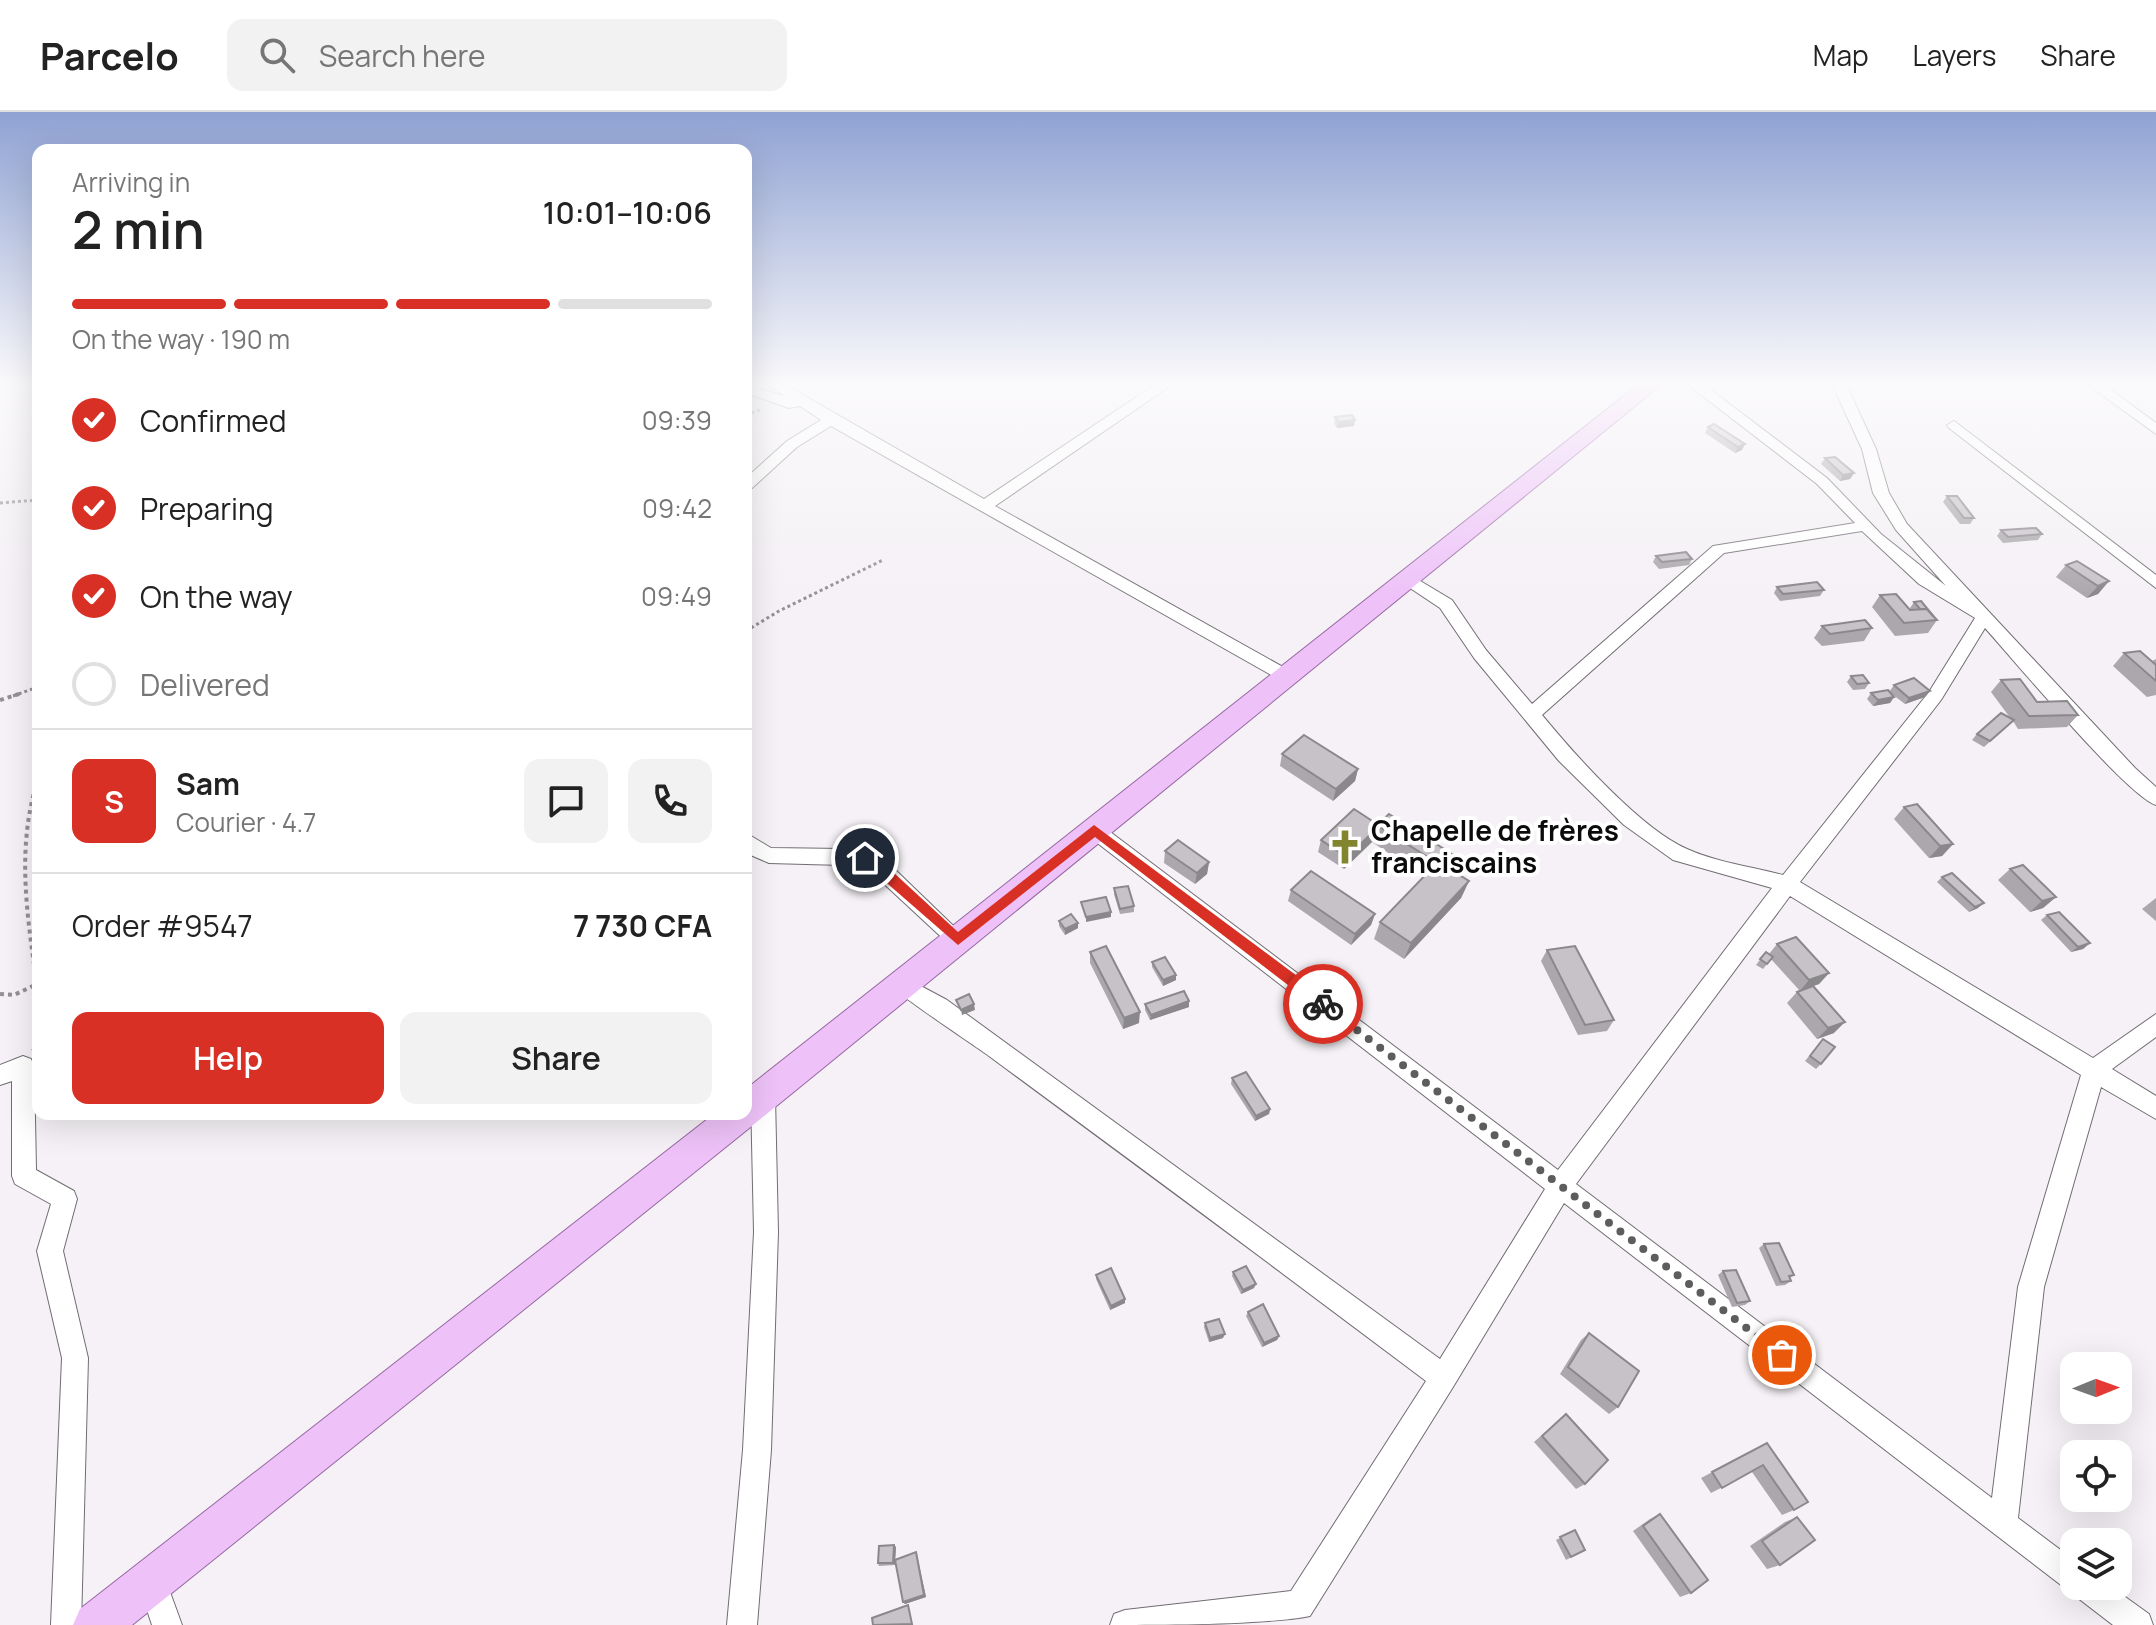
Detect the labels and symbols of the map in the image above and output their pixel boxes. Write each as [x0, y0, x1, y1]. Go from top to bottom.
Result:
place label: Chapelle de frères franciscains [1371, 811, 1619, 881]
pin [831, 824, 899, 892]
church icon: Chapelle de frères franciscains [1326, 828, 1364, 866]
courier [1283, 964, 1363, 1044]
pin [1748, 1321, 1816, 1389]
north arrow [2060, 1352, 2132, 1424]

